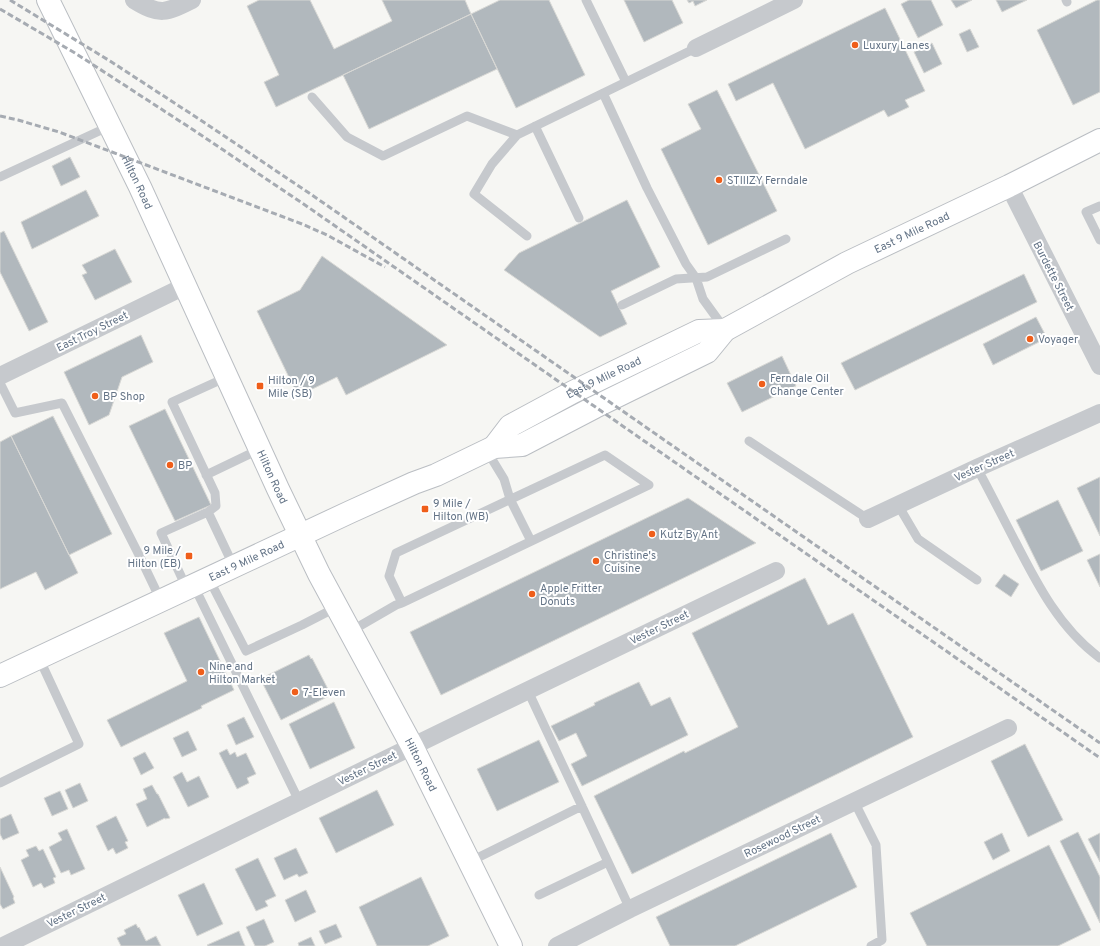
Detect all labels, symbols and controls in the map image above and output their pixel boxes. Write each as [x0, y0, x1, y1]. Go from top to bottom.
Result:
place label: Luxury Lanes [863, 39, 929, 53]
marker: Luxury Lanes [850, 40, 860, 50]
street label: Hilton Road [118, 154, 155, 212]
place label: STIIIZY Ferndale [727, 174, 808, 188]
marker: STIIIZY Ferndale [714, 175, 724, 185]
street label: East 9 Mile Road [872, 209, 952, 257]
street label: Burdette Street [1030, 239, 1077, 314]
street label: East Troy Street [54, 309, 131, 355]
place label: Voyager [1038, 333, 1079, 347]
marker: Voyager [1025, 334, 1035, 344]
street label: East 9 Mile Road [564, 354, 644, 402]
place label: Ferndale Oil Change Center [770, 372, 845, 399]
place label: Hilton / 9 Mile (SB) [268, 374, 315, 401]
marker: Ferndale Oil Change Center [757, 379, 767, 389]
marker: Hilton / 9 Mile (SB) [255, 381, 265, 391]
place label: BP Shop [103, 390, 145, 404]
marker: BP Shop [90, 391, 100, 401]
street label: Vester Street [952, 446, 1017, 485]
street label: Hilton Road [253, 448, 290, 506]
place label: BP [178, 459, 192, 473]
marker: BP [165, 460, 175, 470]
place label: 9 Mile / Hilton (WB) [433, 497, 489, 524]
marker: 9 Mile / Hilton (WB) [420, 504, 430, 514]
place label: Kutz By Ant [660, 528, 718, 542]
marker: Kutz By Ant [647, 529, 657, 539]
street label: East 9 Mile Road [207, 538, 287, 585]
place label: 9 Mile / Hilton (EB) [128, 544, 182, 571]
place label: Christine's Cuisine [604, 549, 656, 576]
marker: 9 Mile / Hilton (EB) [184, 551, 194, 561]
marker: Christine's Cuisine [591, 556, 601, 566]
place label: Apple Fritter Donuts [540, 582, 603, 609]
marker: Apple Fritter Donuts [527, 589, 537, 599]
street label: Vester Street [628, 608, 691, 648]
place label: Nine and Hilton Market [209, 660, 275, 687]
marker: Nine and Hilton Market [196, 667, 206, 677]
place label: 7-Eleven [303, 686, 345, 700]
marker: 7-Eleven [290, 687, 300, 697]
street label: Hilton Road [401, 736, 439, 794]
street label: Vester Street [336, 749, 399, 789]
street label: Rosewood Street [742, 812, 823, 861]
street label: Vester Street [45, 891, 108, 931]

